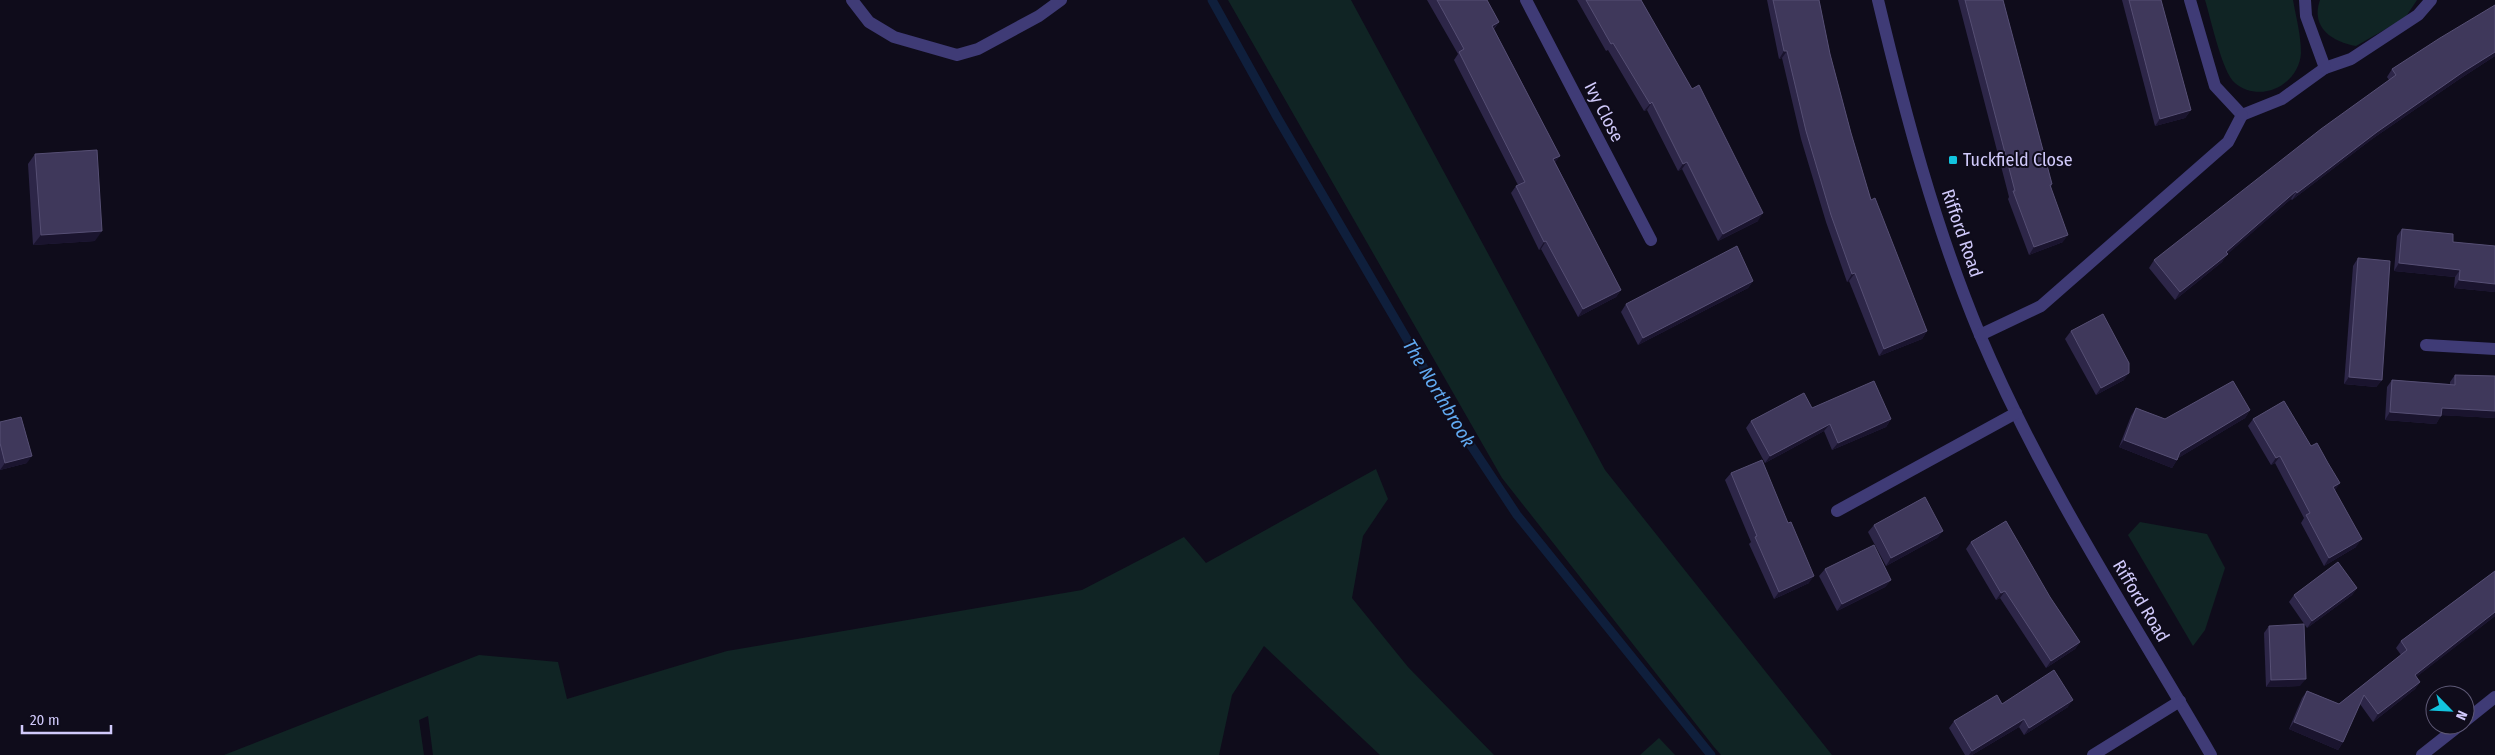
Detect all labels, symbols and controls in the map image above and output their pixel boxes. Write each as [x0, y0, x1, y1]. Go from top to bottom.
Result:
street label: Ivy Close [1580, 78, 1629, 146]
place label: Tuckfield Close [1963, 149, 2073, 171]
marker: Tuckfield Close [1947, 154, 1959, 166]
street label: Rifford Road [1937, 186, 1987, 280]
water label: The Northbrook [1398, 335, 1480, 451]
street label: Rifford Road [2108, 556, 2174, 646]
north arrow [2425, 685, 2475, 735]
scale bar [22, 702, 111, 734]
text: N [2452, 708, 2471, 722]
text: 20 m [30, 711, 60, 729]

